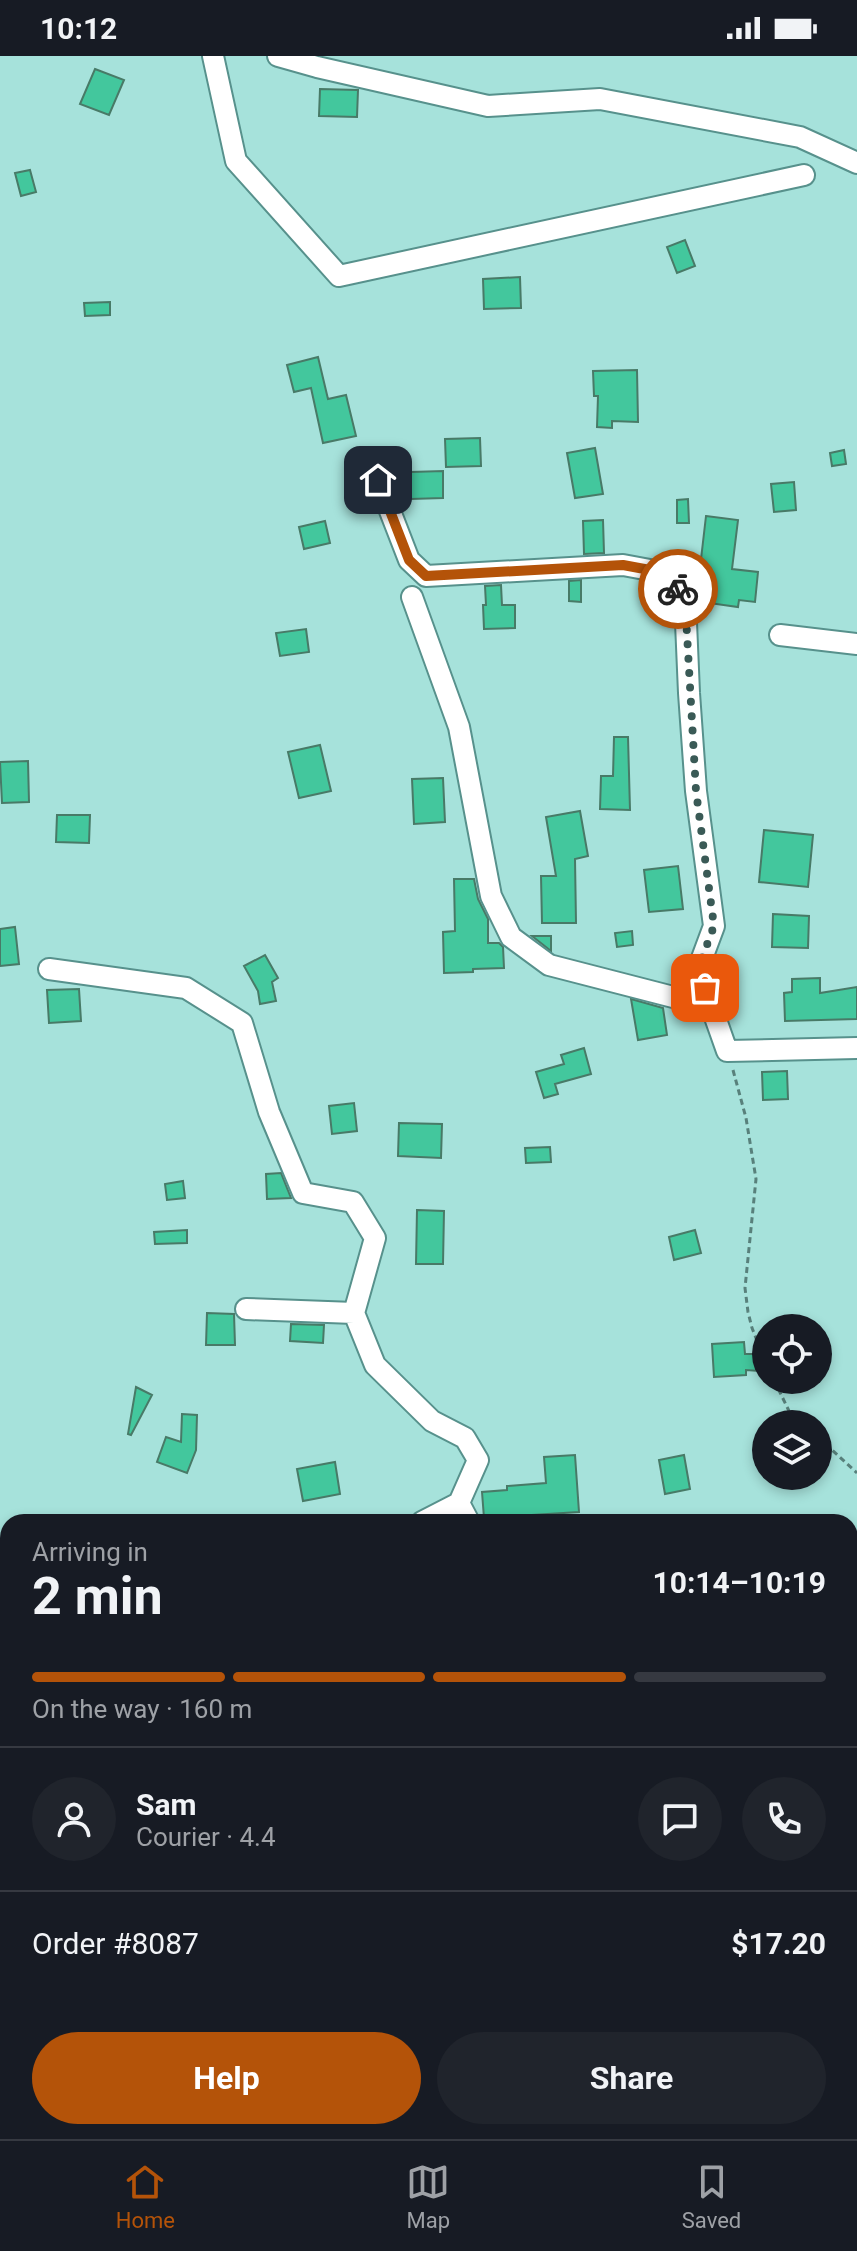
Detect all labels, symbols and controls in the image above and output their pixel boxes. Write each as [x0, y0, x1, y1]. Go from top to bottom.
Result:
text: 10:12 [40, 11, 117, 46]
pin [344, 446, 412, 514]
icon: home [356, 458, 400, 502]
courier [638, 549, 718, 629]
icon: bike [656, 567, 700, 611]
pin [671, 954, 739, 1022]
icon: bag [683, 966, 727, 1010]
map controls [752, 1314, 832, 1490]
button: locate [752, 1314, 832, 1394]
button: layers [752, 1410, 832, 1490]
text: Arriving in [32, 1537, 148, 1567]
text: 10:14–10:19 [652, 1565, 826, 1600]
text: 2 min [32, 1566, 163, 1627]
text: On the way · 160 m [32, 1694, 252, 1724]
button: person [32, 1777, 116, 1861]
button: chat [638, 1777, 722, 1861]
button: phone [742, 1777, 826, 1861]
text: Sam [136, 1787, 197, 1822]
text: Courier · 4.4 [136, 1822, 276, 1852]
text: Order #8087 [32, 1926, 199, 1961]
text: $17.20 [731, 1926, 826, 1961]
button: Help [32, 2032, 421, 2124]
button: Share [437, 2032, 826, 2124]
tab: Home [116, 2160, 175, 2233]
tab: Map [406, 2160, 450, 2233]
tab: Saved [682, 2160, 741, 2233]

